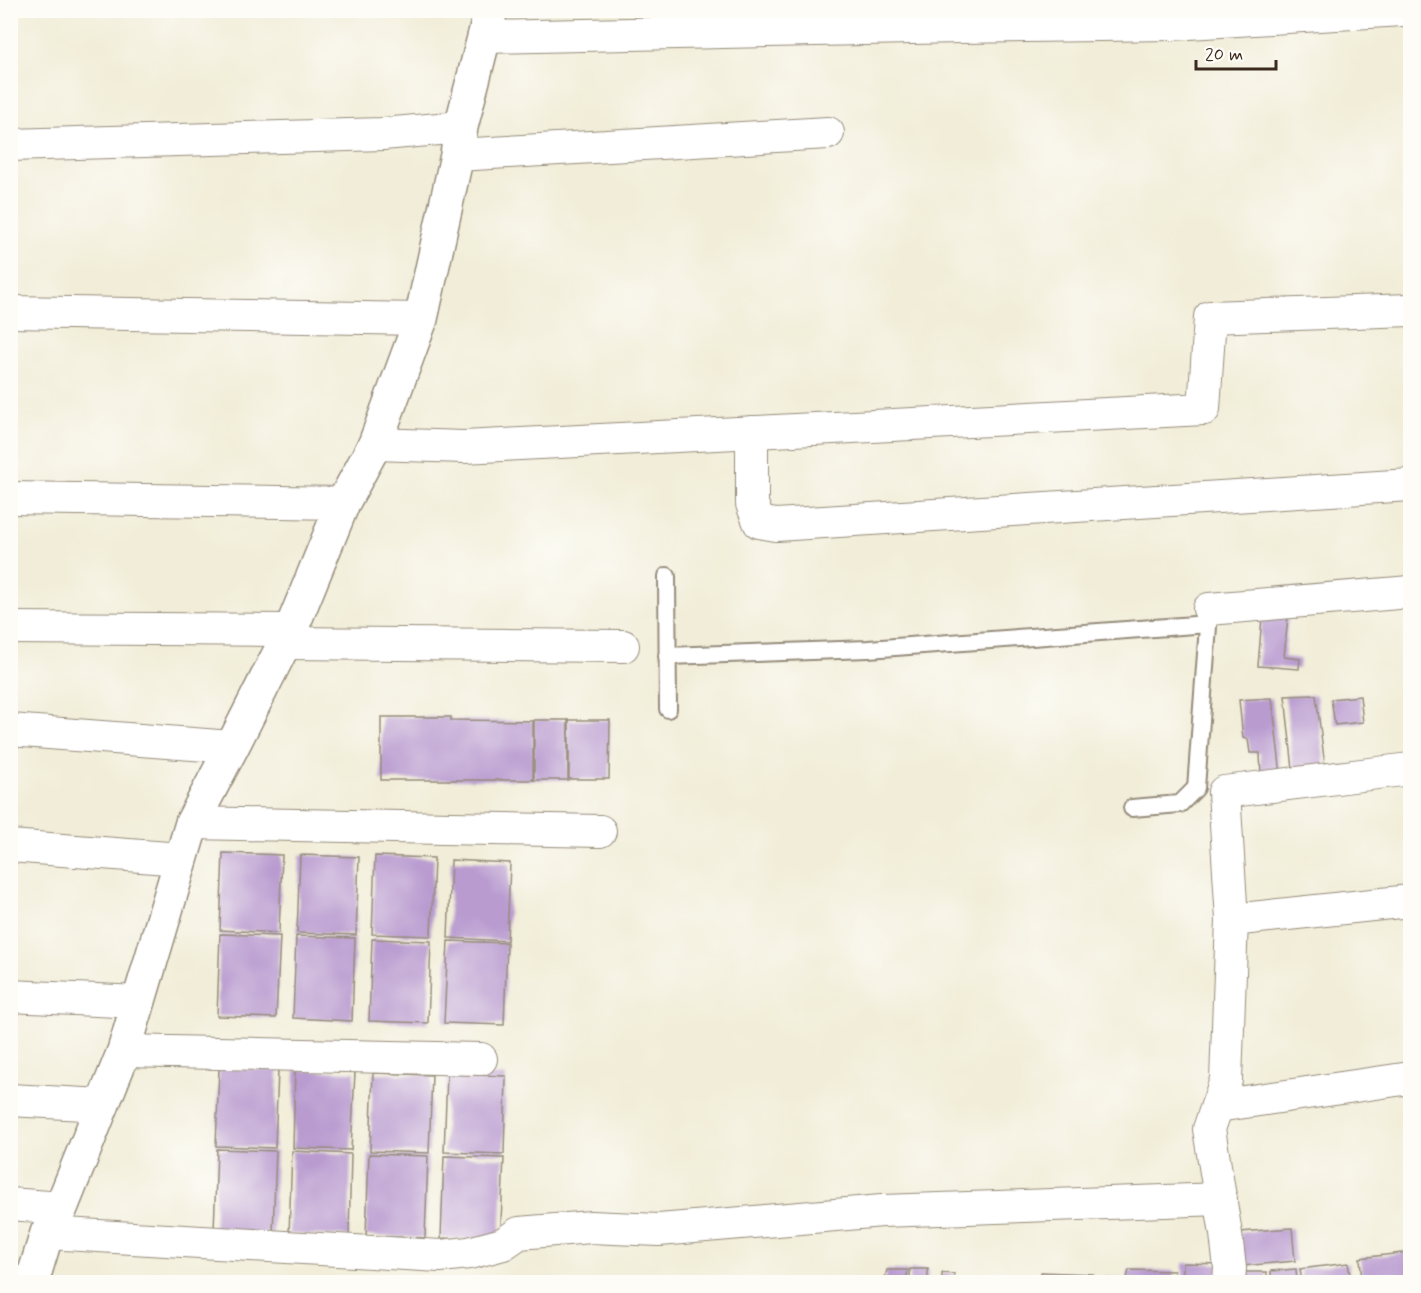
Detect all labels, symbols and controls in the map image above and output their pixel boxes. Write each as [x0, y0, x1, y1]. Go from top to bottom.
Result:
scale bar [1196, 33, 1276, 71]
text: 20 m [1205, 43, 1243, 67]

